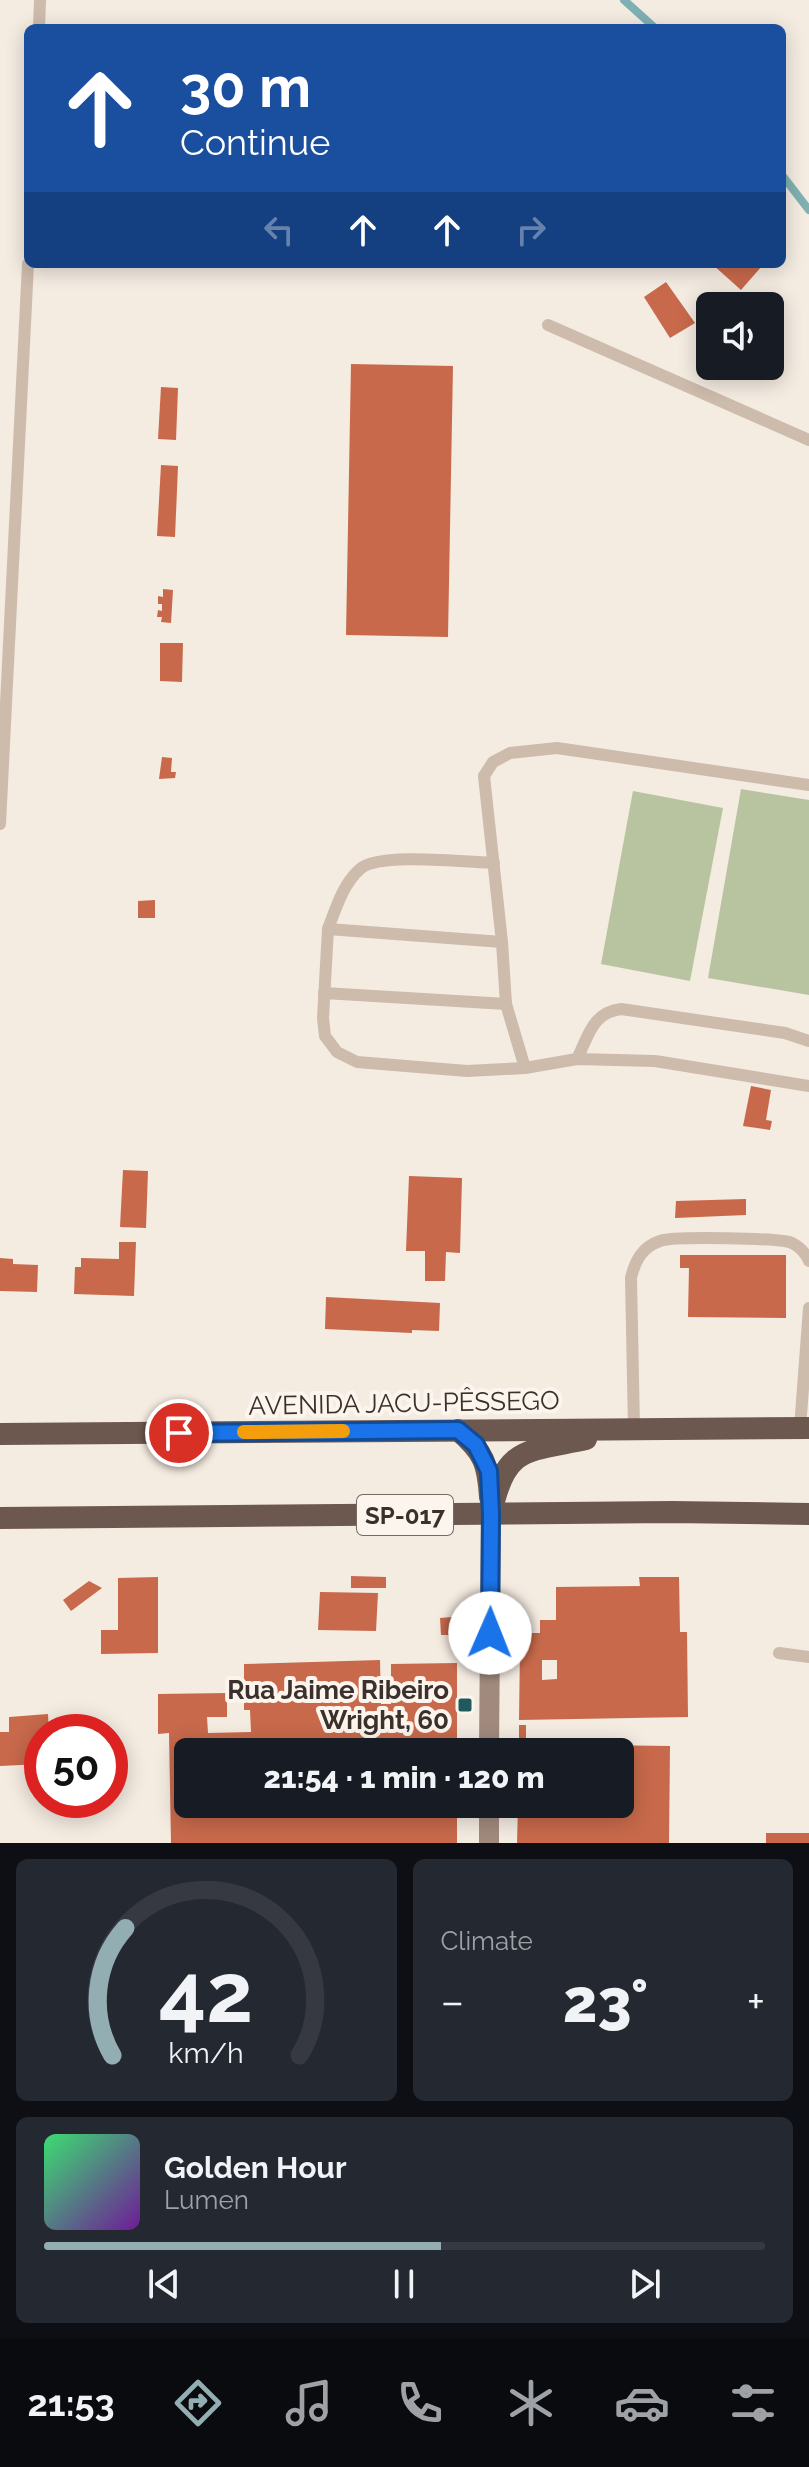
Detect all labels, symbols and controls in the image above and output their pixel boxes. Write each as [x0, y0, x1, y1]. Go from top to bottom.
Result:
text: 30 m [180, 54, 311, 120]
icon: ahead [48, 56, 152, 160]
text: Continue [180, 121, 330, 163]
icon: left [257, 208, 301, 252]
icon: ahead [341, 208, 385, 252]
icon: ahead [425, 208, 469, 252]
icon: right [509, 208, 553, 252]
map controls [696, 292, 784, 380]
button: sound [696, 292, 784, 380]
street label: AVENIDA JACU-PÊSSEGO [248, 1385, 560, 1421]
pin [145, 1399, 213, 1467]
icon: arrive [157, 1411, 201, 1455]
road number: SP-017 [357, 1495, 453, 1535]
position arrow [448, 1591, 532, 1675]
place label: Rua Jaime Ribeiro Wright, 60 [227, 1675, 449, 1735]
marker: Rua Jaime Ribeiro Wright, 60 [456, 1696, 474, 1714]
speed limit sign: 50 [24, 1714, 128, 1818]
text: 21:54 · 1 min · 120 m [264, 1760, 544, 1795]
text: Climate [441, 1926, 533, 1956]
text: 42 [159, 1944, 253, 2041]
text: 23° [563, 1966, 648, 2036]
text: − [441, 1976, 464, 2027]
text: + [747, 1976, 765, 2027]
text: km/h [169, 2036, 244, 2070]
text: Golden Hour [164, 2150, 347, 2185]
text: Lumen [164, 2185, 249, 2215]
icon: previous [142, 2262, 186, 2306]
icon: pause [382, 2262, 426, 2306]
icon: next [623, 2262, 667, 2306]
icon: directions [170, 2375, 226, 2431]
icon: music [281, 2375, 337, 2431]
icon: phone [392, 2375, 448, 2431]
icon: climate [503, 2375, 559, 2431]
icon: car [614, 2375, 670, 2431]
icon: filters [725, 2375, 781, 2431]
text: 21:53 [28, 2382, 115, 2424]

